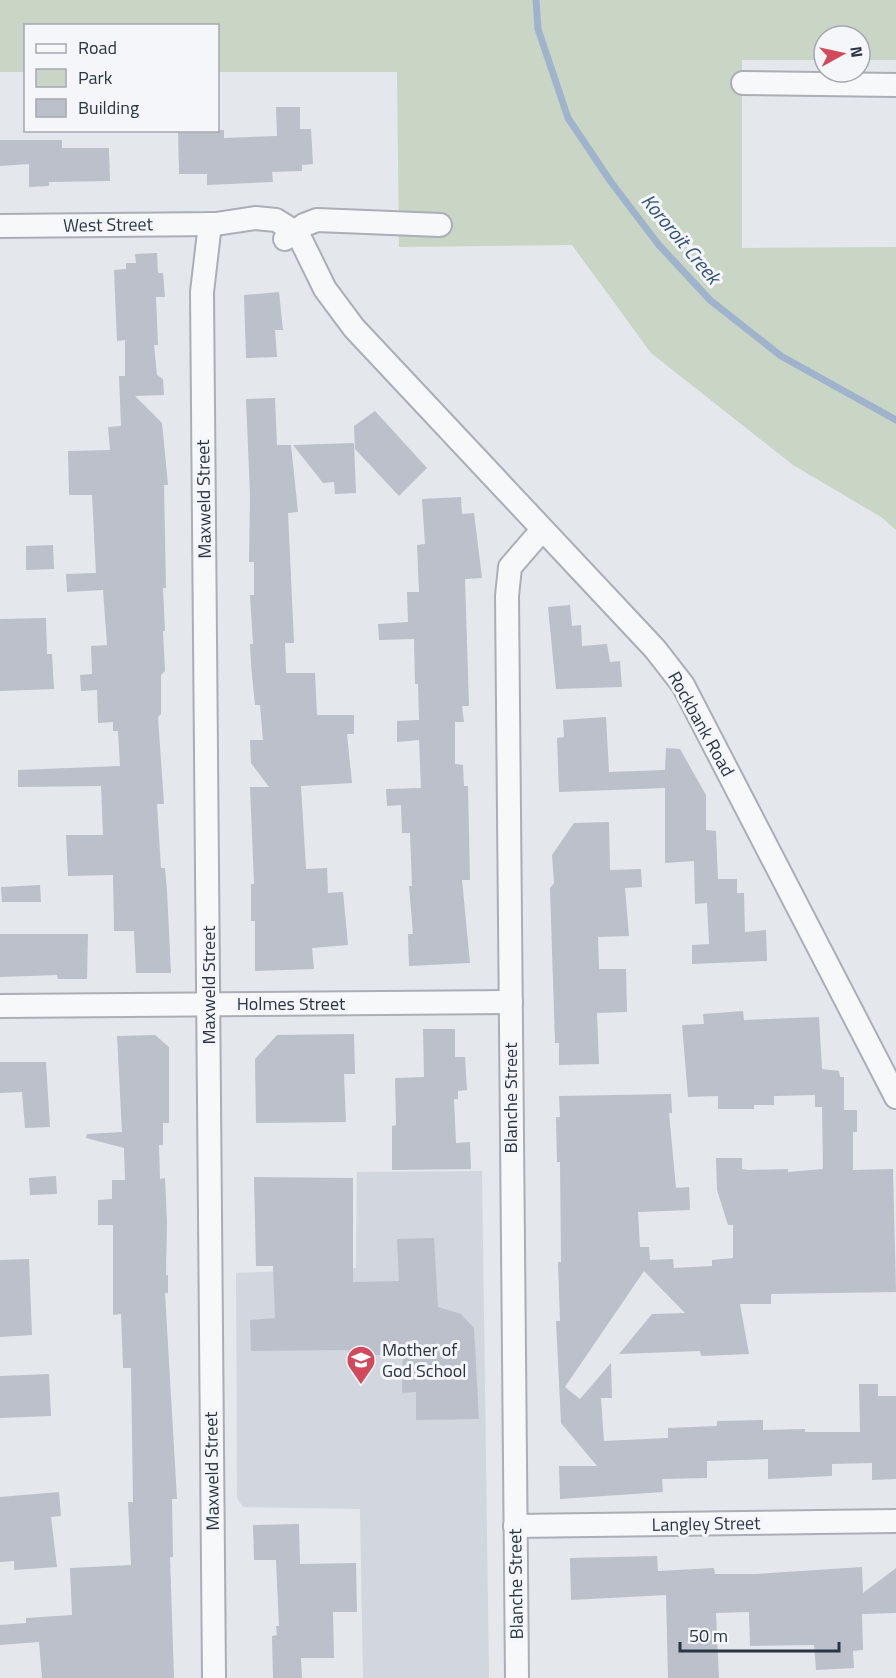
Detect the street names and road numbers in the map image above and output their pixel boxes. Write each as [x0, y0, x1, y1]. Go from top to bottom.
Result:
street label: West Street [63, 210, 154, 239]
street label: Maxweld Street [189, 439, 218, 559]
street label: Rockbank Road [661, 666, 742, 781]
street label: Maxweld Street [195, 925, 222, 1045]
street label: Holmes Street [237, 990, 346, 1017]
street label: Blanche Street [497, 1042, 524, 1153]
street label: Maxweld Street [197, 1411, 226, 1531]
street label: Langley Street [651, 1509, 761, 1538]
street label: Blanche Street [501, 1528, 530, 1640]

